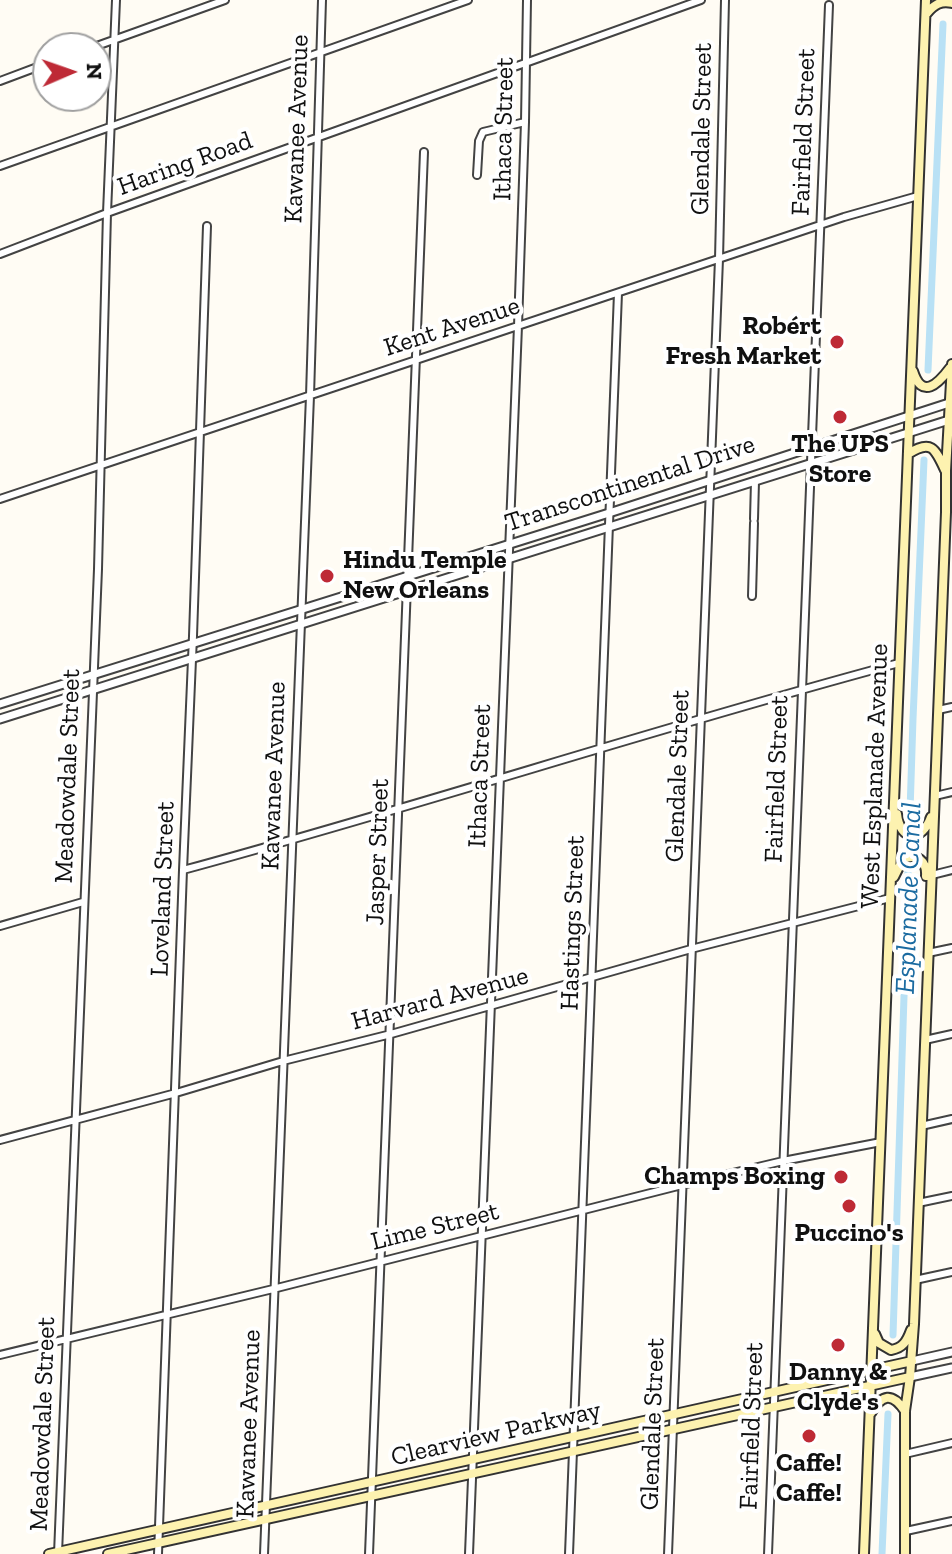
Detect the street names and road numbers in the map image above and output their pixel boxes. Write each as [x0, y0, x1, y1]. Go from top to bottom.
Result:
street label: Kawanee Avenue [278, 34, 316, 224]
street label: Glendale Street [685, 43, 719, 215]
street label: Fairfield Street [785, 48, 823, 216]
street label: Ithaca Street [487, 57, 521, 201]
street label: Haring Road [113, 125, 257, 203]
street label: Kent Avenue [380, 290, 524, 364]
street label: Transcontinental Drive [501, 429, 759, 539]
street label: West Esplanade Avenue [855, 643, 895, 909]
street label: Meadowdale Street [49, 668, 87, 884]
street label: Kawanee Avenue [255, 681, 293, 871]
street label: Glendale Street [659, 689, 697, 863]
street label: Fairfield Street [758, 695, 796, 863]
street label: Ithaca Street [462, 704, 498, 848]
street label: Jasper Street [360, 778, 396, 926]
street label: Loveland Street [144, 801, 182, 977]
street label: Hastings Street [554, 835, 592, 1011]
street label: Harvard Avenue [348, 960, 532, 1038]
street label: Lime Street [368, 1196, 502, 1258]
street label: Meadowdale Street [24, 1316, 62, 1532]
street label: Kawanee Avenue [230, 1329, 268, 1519]
street label: Glendale Street [634, 1337, 672, 1511]
street label: Fairfield Street [733, 1342, 771, 1510]
street label: Clearview Parkway [388, 1395, 604, 1473]

